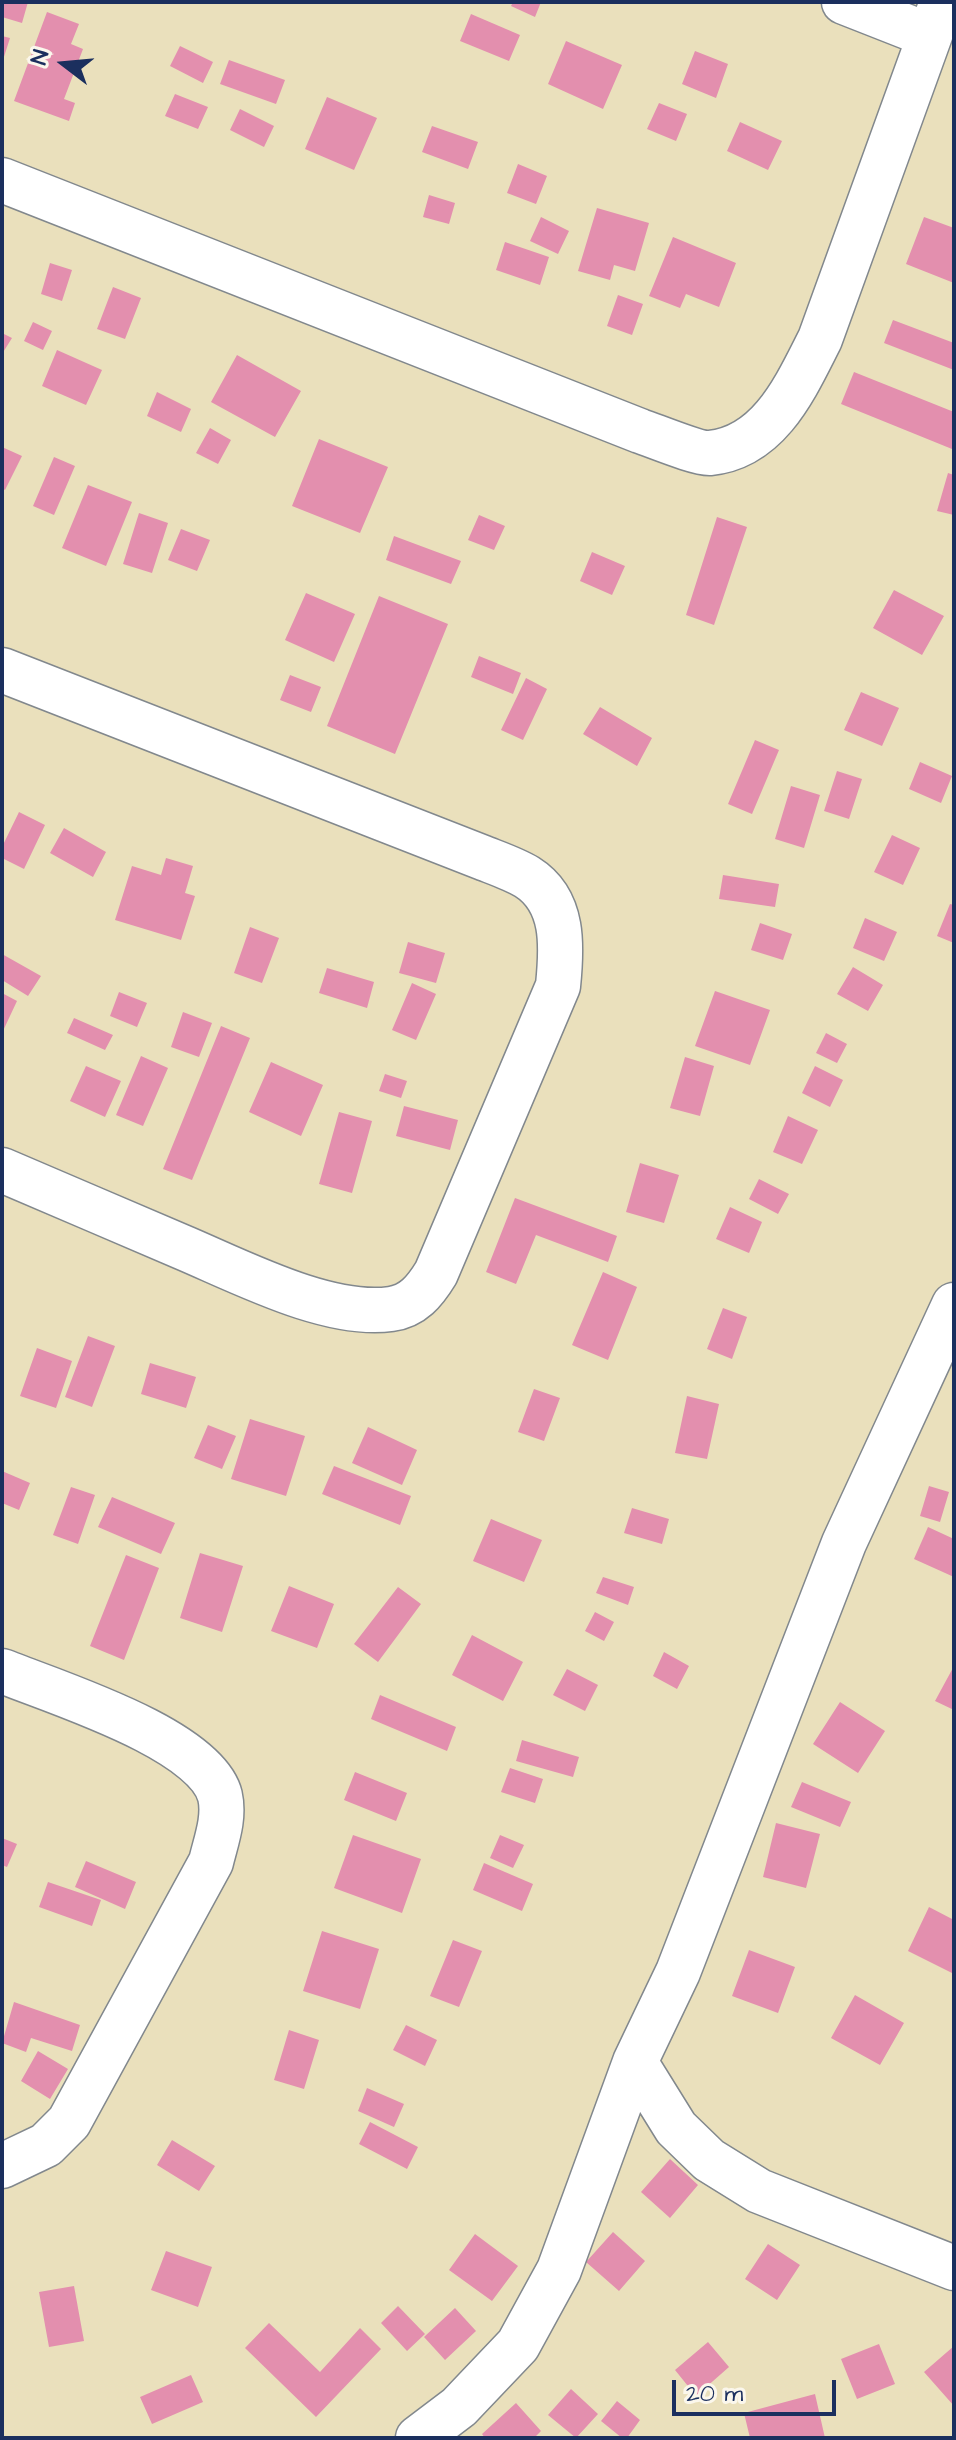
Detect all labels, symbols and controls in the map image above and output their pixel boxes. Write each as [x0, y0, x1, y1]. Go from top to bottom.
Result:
north arrow [24, 24, 104, 104]
text: N [24, 46, 57, 68]
scale bar [676, 2364, 840, 2414]
text: 20 m [686, 2377, 743, 2411]

